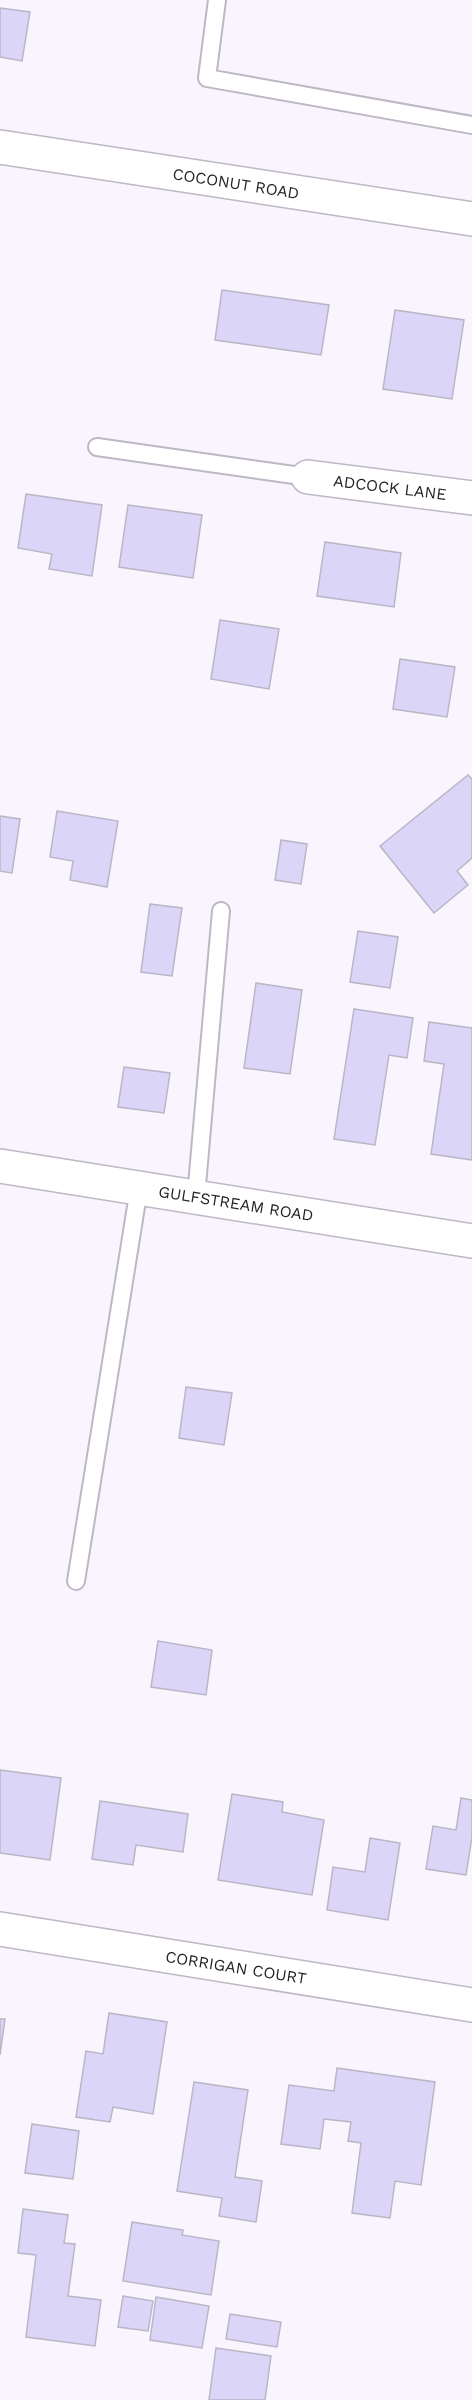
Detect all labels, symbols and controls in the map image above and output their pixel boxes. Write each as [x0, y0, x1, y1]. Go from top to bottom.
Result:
street label: COCONUT ROAD [171, 164, 301, 203]
street label: ADCOCK LANE [332, 471, 448, 504]
street label: GULFSTREAM ROAD [157, 1182, 315, 1225]
street label: CORRIGAN COURT [164, 1947, 308, 1988]

